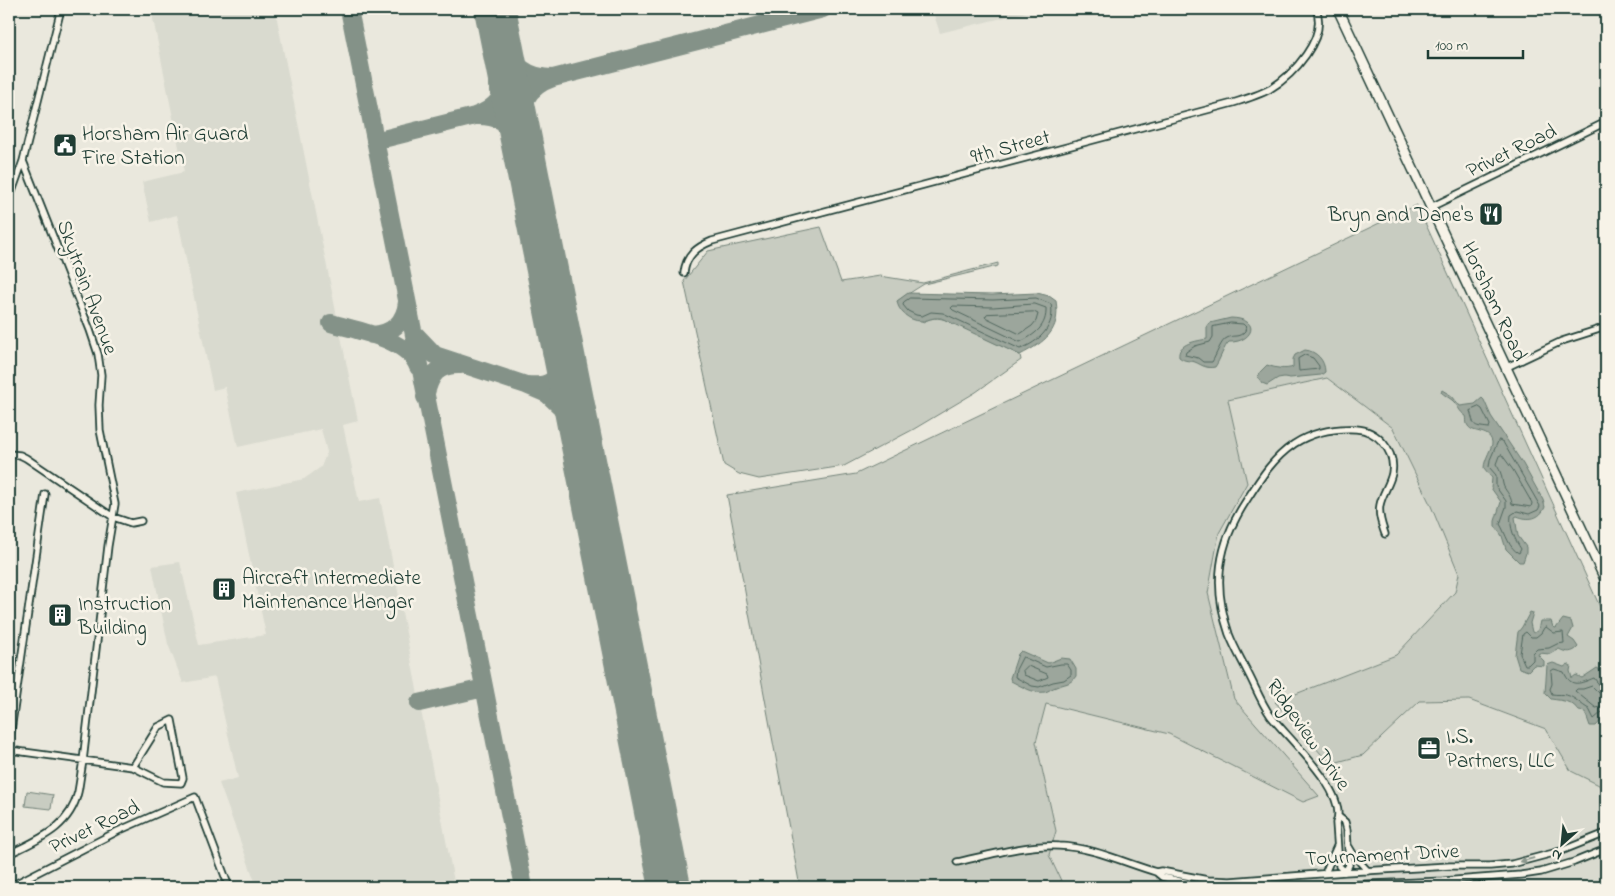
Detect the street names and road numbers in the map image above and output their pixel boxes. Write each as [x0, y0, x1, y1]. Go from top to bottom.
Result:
street label: Privet Road [1462, 117, 1562, 187]
street label: 9th Street [967, 123, 1054, 173]
street label: Skytrain Avenue [46, 216, 125, 361]
street label: Horsham Road [1452, 237, 1534, 367]
street label: Ridgeview Drive [1256, 673, 1357, 799]
street label: Privet Road [45, 793, 145, 863]
street label: Tournament Drive [1304, 837, 1461, 875]

